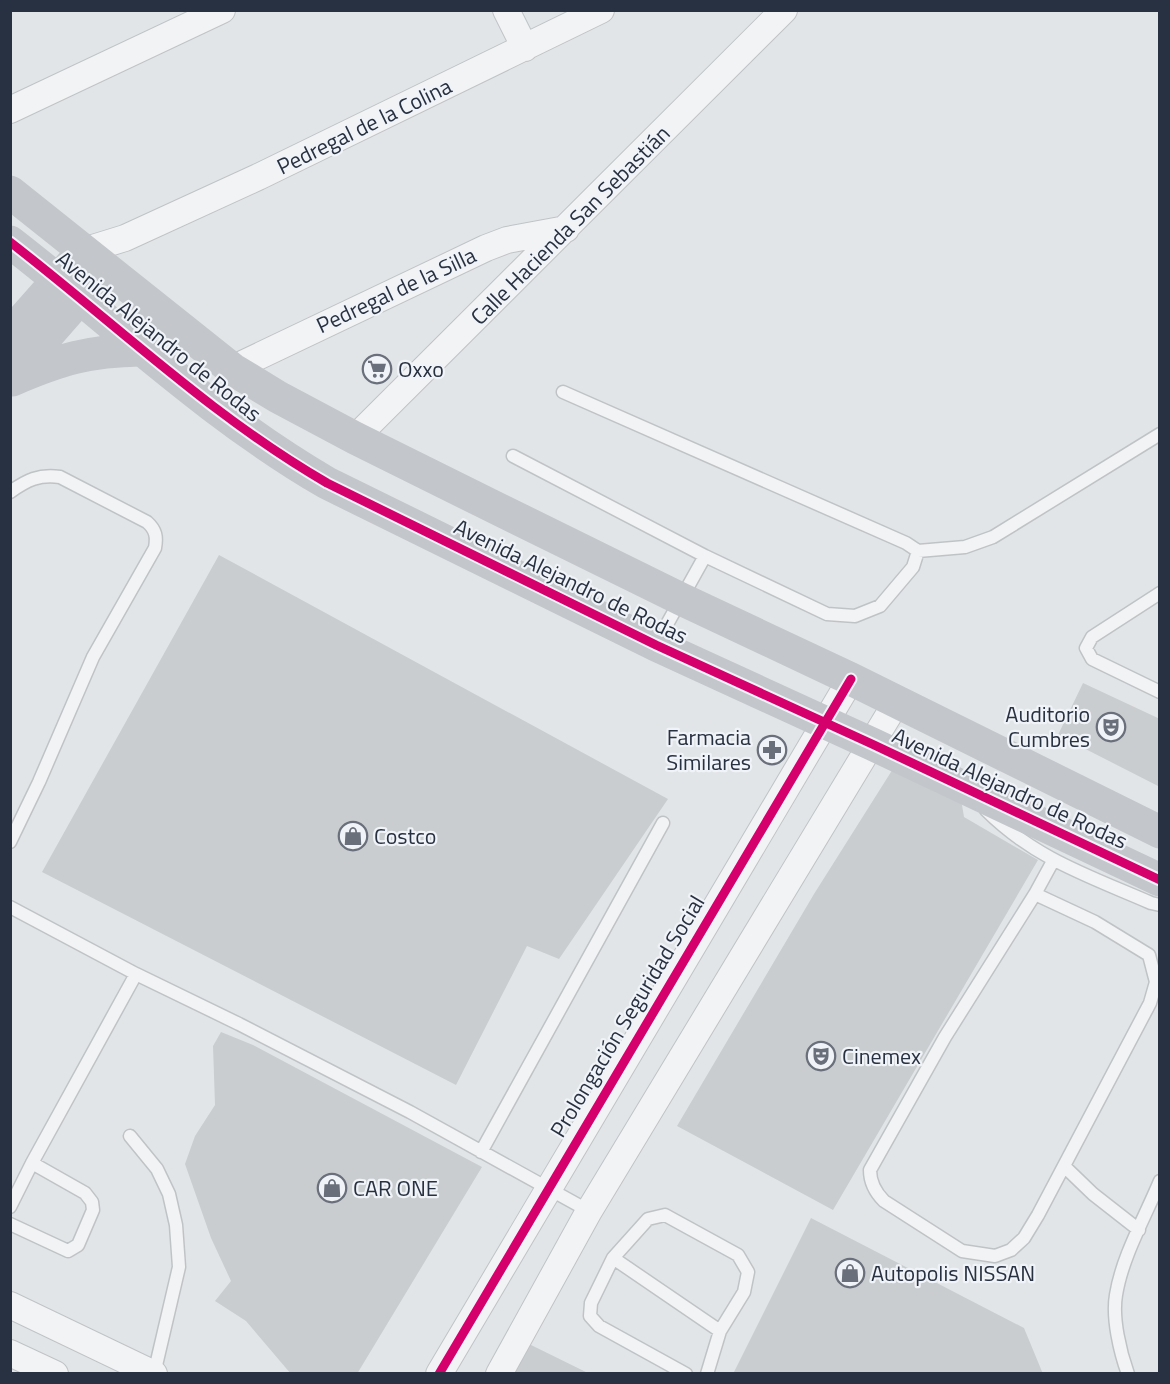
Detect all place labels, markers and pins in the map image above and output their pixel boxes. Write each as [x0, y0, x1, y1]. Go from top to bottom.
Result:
place label: Oxxo [398, 352, 444, 386]
supermarket icon: Oxxo [361, 353, 393, 385]
place label: Auditorio Cumbres [1005, 697, 1090, 756]
theatre icon: Auditorio Cumbres [1095, 711, 1127, 743]
place label: Farmacia Similares [666, 720, 751, 779]
pharmacy icon: Farmacia Similares [756, 734, 788, 766]
place label: Costco [374, 819, 436, 853]
shop icon: Costco [337, 820, 369, 852]
place label: Cinemex [842, 1039, 921, 1073]
theatre icon: Cinemex [805, 1040, 837, 1072]
place label: CAR ONE [353, 1171, 438, 1205]
shop icon: CAR ONE [316, 1172, 348, 1204]
place label: Autopolis NISSAN [871, 1256, 1035, 1290]
shop icon: Autopolis NISSAN [834, 1257, 866, 1289]

